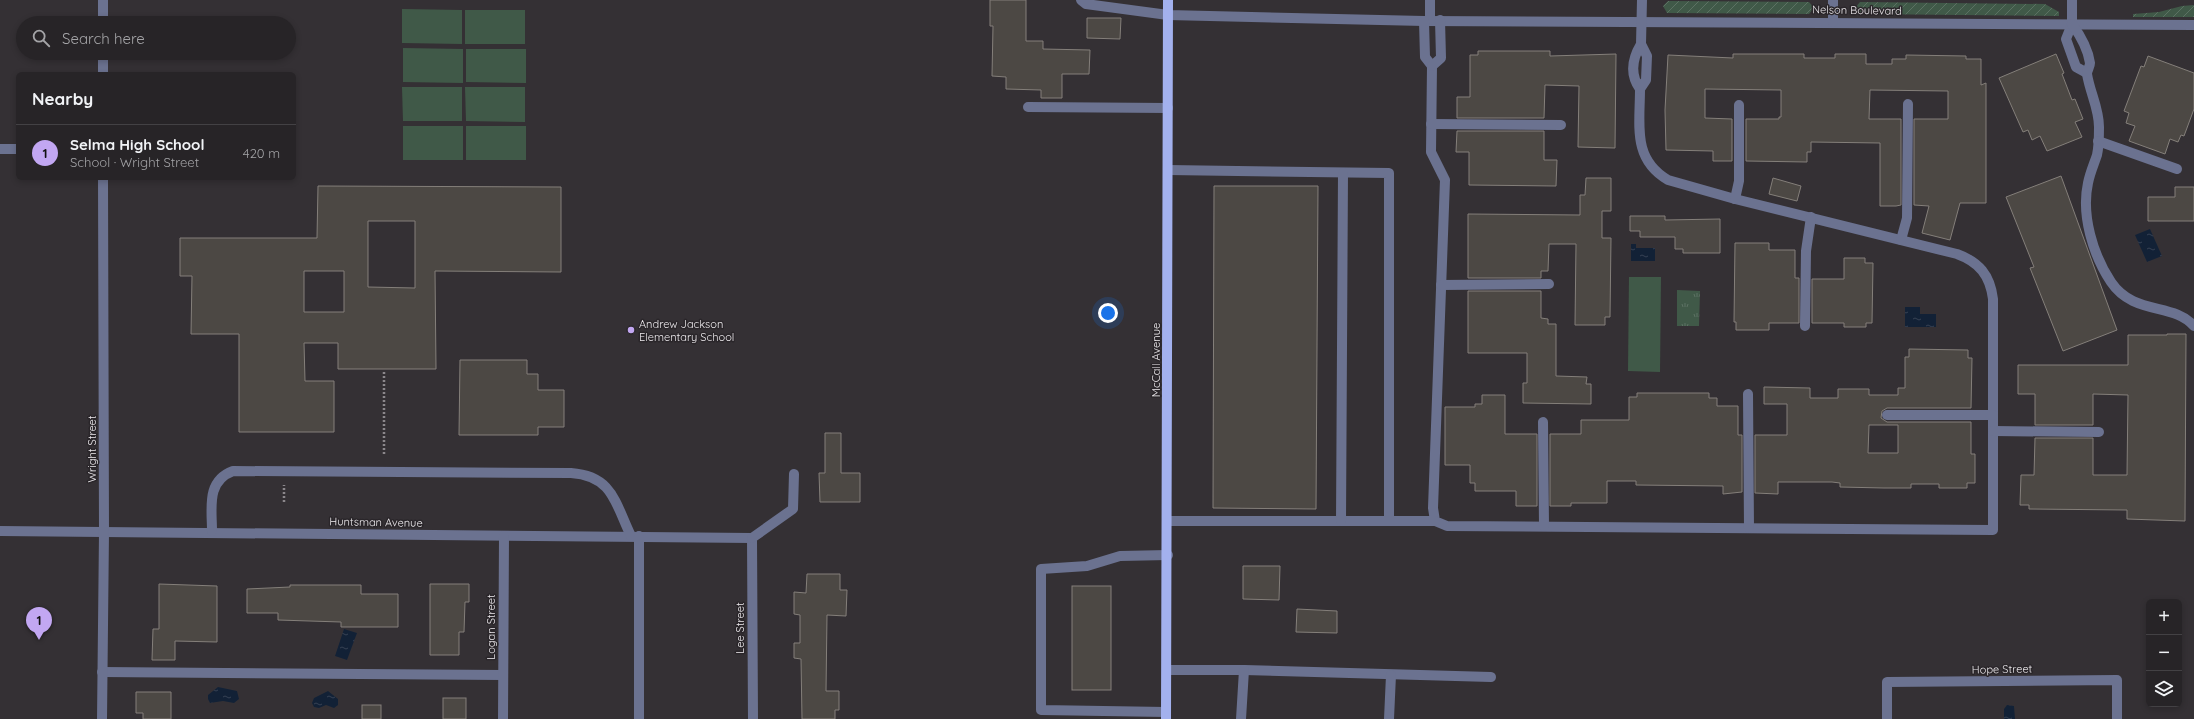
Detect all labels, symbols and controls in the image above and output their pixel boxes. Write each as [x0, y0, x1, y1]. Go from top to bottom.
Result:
street label: Nelson Boulevard [1812, 2, 1902, 18]
search box [16, 16, 296, 60]
icon: search [30, 27, 52, 49]
text: Search here [62, 29, 145, 48]
text: Nearby [32, 88, 93, 109]
text: Selma High School [70, 135, 205, 154]
text: 1 [42, 145, 48, 161]
text: 420 m [243, 145, 280, 161]
text: School · Wright Street [70, 154, 199, 170]
your location [1098, 303, 1118, 323]
place label: Andrew Jackson Elementary School [639, 317, 734, 344]
street label: McCall Avenue [1149, 323, 1163, 397]
marker: Andrew Jackson Elementary School [626, 325, 636, 335]
street label: Wright Street [85, 415, 99, 483]
street label: Huntsman Avenue [329, 514, 423, 530]
street label: Logan Street [484, 594, 498, 660]
map controls [2146, 599, 2182, 707]
button: + [2146, 599, 2182, 635]
street label: Lee Street [733, 602, 747, 654]
pin: 1 [26, 607, 52, 640]
button: − [2146, 635, 2182, 671]
street label: Hope Street [1972, 661, 2033, 677]
button: layers [2146, 671, 2182, 707]

